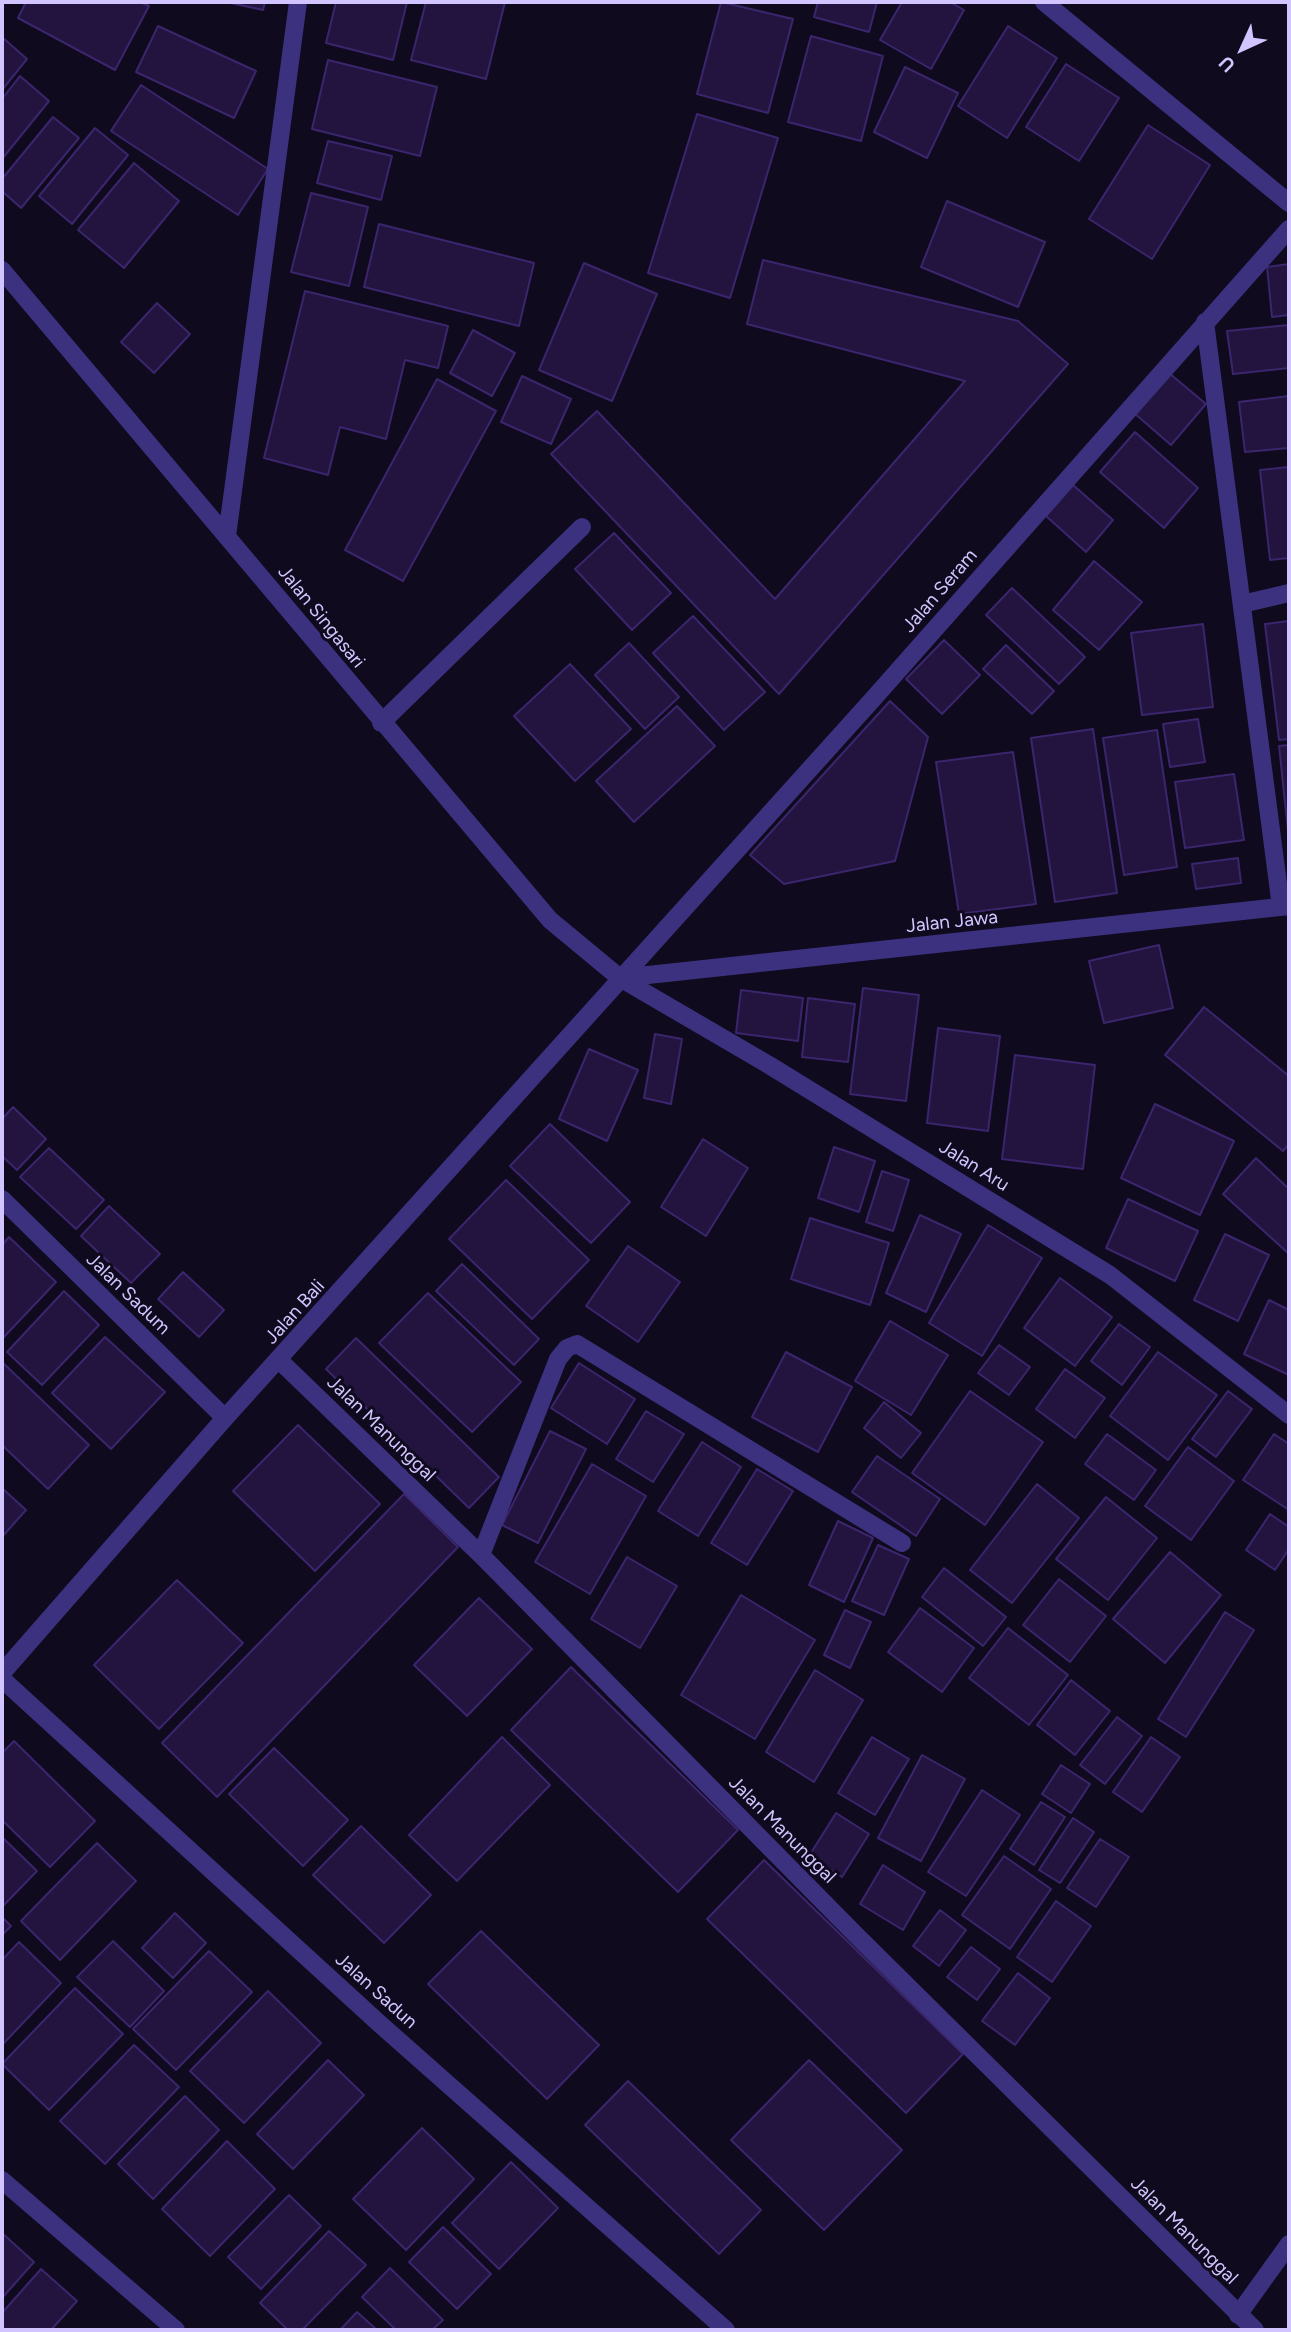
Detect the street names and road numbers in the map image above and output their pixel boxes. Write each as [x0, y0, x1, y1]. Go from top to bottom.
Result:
street label: Jalan Seram [898, 545, 982, 637]
street label: Jalan Singasari [273, 561, 369, 673]
street label: Jalan Jawa [905, 906, 999, 938]
street label: Jalan Aru [935, 1136, 1013, 1196]
street label: Jalan Sadum [81, 1248, 175, 1340]
street label: Jalan Bali [260, 1275, 330, 1349]
street label: Jalan Manunggal [322, 1371, 440, 1487]
street label: Jalan Manunggal [724, 1772, 840, 1888]
street label: Jalan Sadun [330, 1948, 422, 2034]
street label: Jalan Manunggal [1126, 2173, 1242, 2289]

